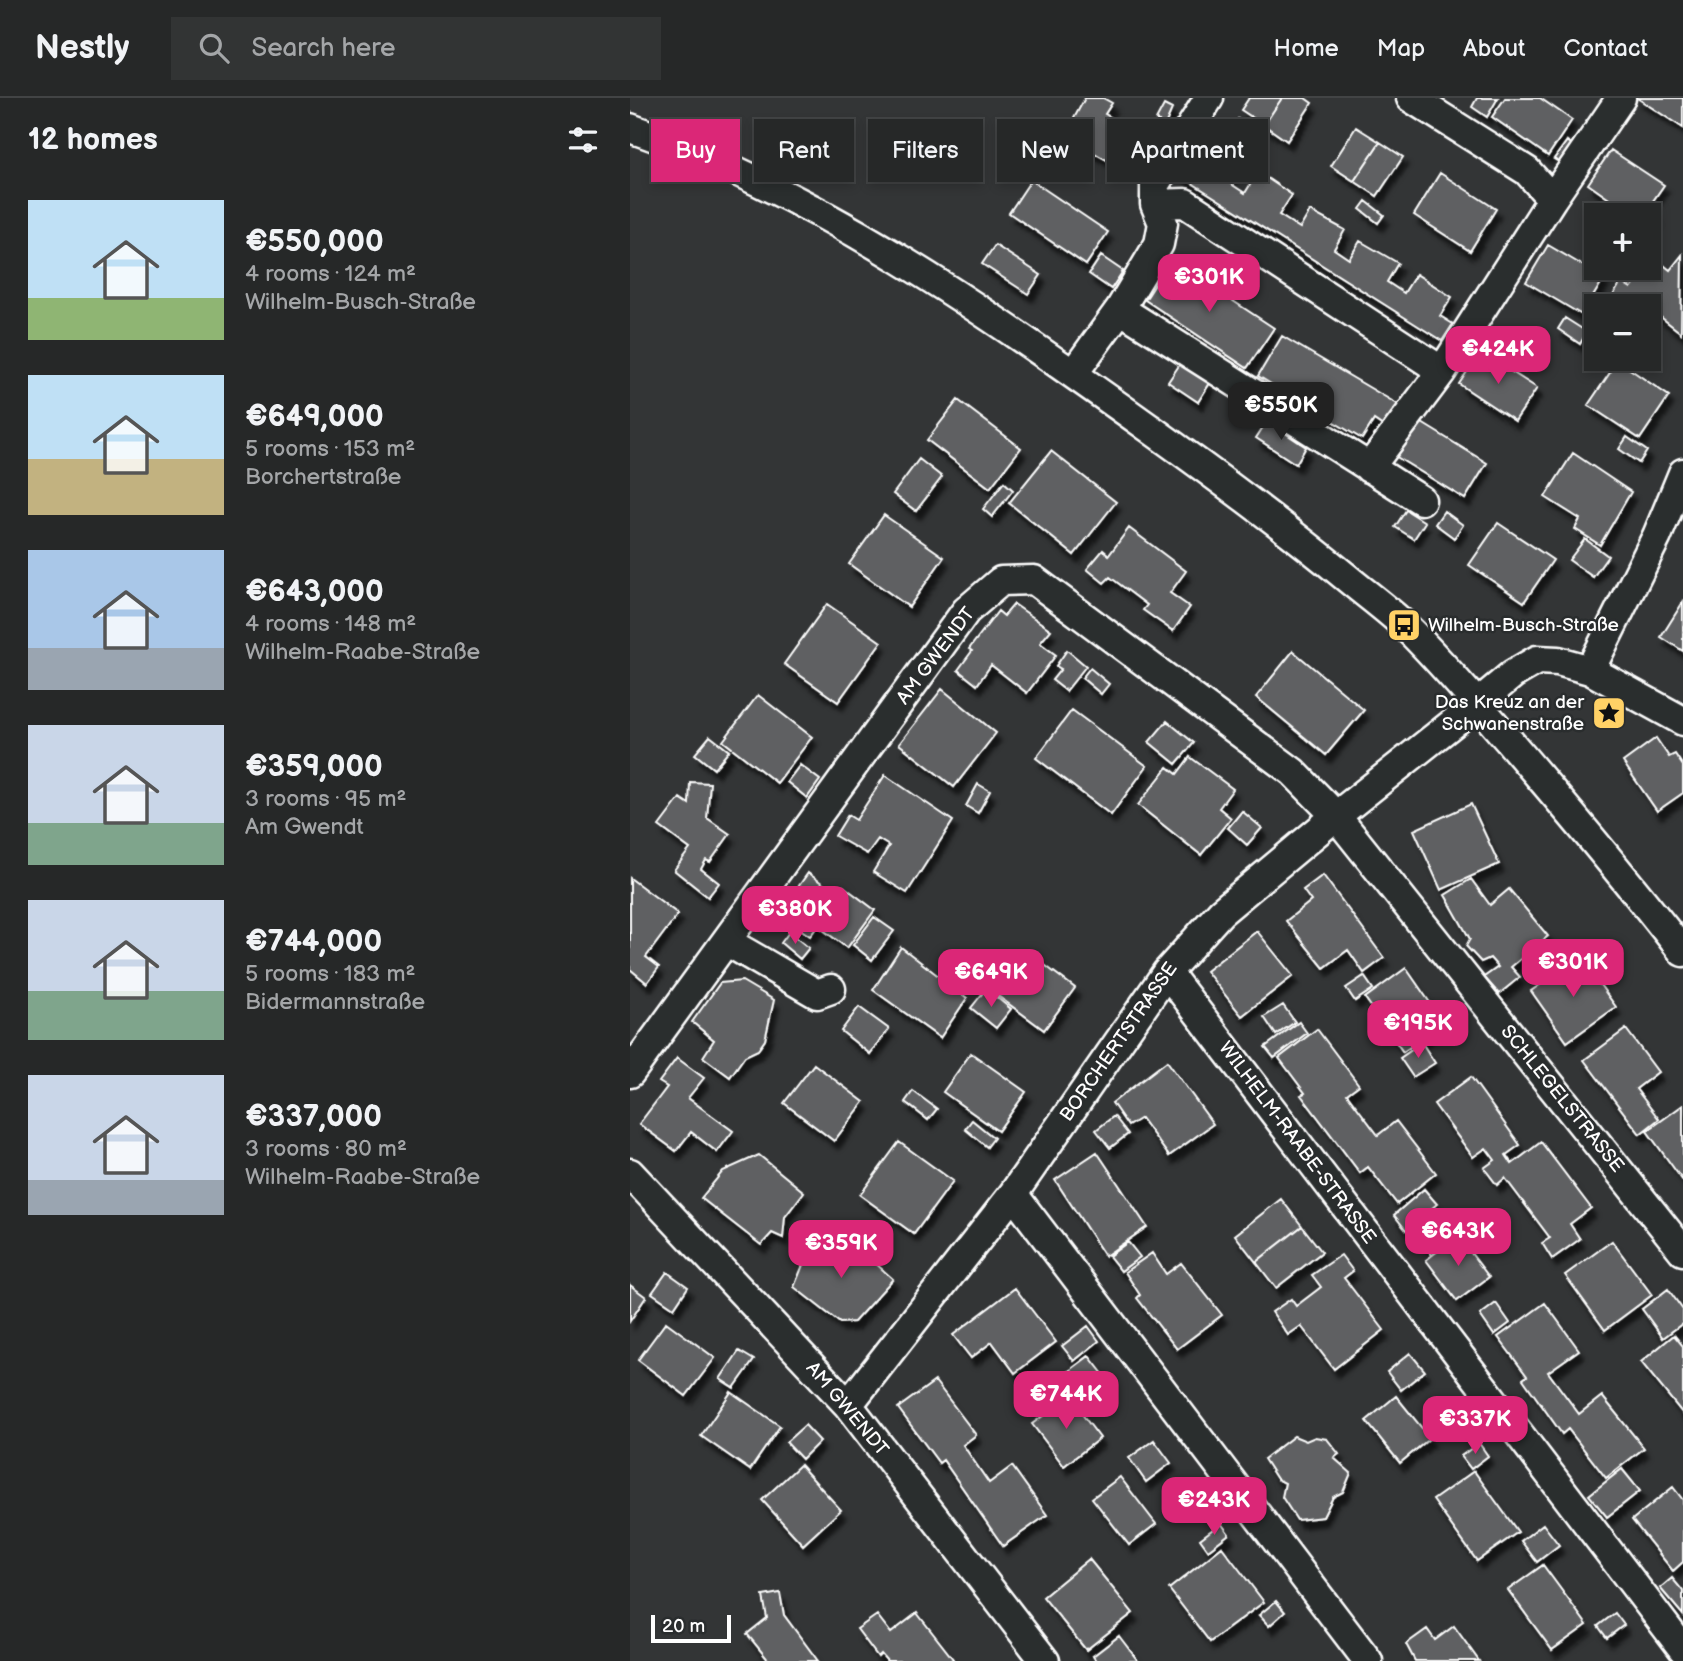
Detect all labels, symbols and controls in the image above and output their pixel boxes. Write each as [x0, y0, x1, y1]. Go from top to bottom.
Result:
search box [171, 17, 661, 80]
text: Nestly [35, 28, 129, 68]
icon: search [195, 29, 233, 67]
text: Search here [251, 33, 395, 64]
text: Home [1274, 34, 1339, 63]
text: Map [1377, 34, 1425, 63]
text: About [1463, 34, 1525, 63]
text: Contact [1563, 34, 1648, 63]
chip: Buy [651, 119, 740, 182]
chip: Rent [754, 119, 854, 182]
chip: Filters [868, 119, 983, 182]
chip: New [997, 119, 1093, 182]
chip: Apartment [1107, 119, 1268, 182]
icon: filters [564, 121, 602, 159]
text: 12 homes [28, 122, 158, 158]
map controls [1584, 203, 1661, 371]
button: + [1584, 203, 1661, 280]
text: €550,000 [245, 224, 384, 260]
icon: home [84, 228, 168, 312]
pin: €301K [1160, 254, 1258, 314]
text: 4 rooms · 124 m² [245, 260, 416, 288]
text: €301K [1174, 263, 1244, 291]
text: Wilhelm-Busch-Straße [245, 288, 476, 316]
button: − [1584, 294, 1661, 371]
pin: €424K [1449, 327, 1547, 386]
text: €424K [1462, 335, 1534, 363]
pin: €550K [1232, 382, 1330, 442]
text: €550K [1244, 391, 1318, 419]
text: €649,000 [245, 399, 384, 435]
icon: home [84, 403, 168, 487]
text: 5 rooms · 153 m² [245, 435, 415, 463]
text: Borchertstraße [245, 463, 401, 491]
text: €643,000 [245, 574, 384, 610]
icon: home [84, 578, 168, 662]
street label: AM GWENDT [892, 602, 980, 709]
bus stop icon: Wilhelm-Busch-Straße [1385, 606, 1423, 644]
text: 4 rooms · 148 m² [245, 610, 416, 638]
place label: Wilhelm-Busch-Straße [1428, 614, 1619, 637]
text: Wilhelm-Raabe-Straße [245, 638, 480, 666]
place label: Das Kreuz an der Schwanenstraße [1435, 691, 1585, 736]
place icon: Das Kreuz an der Schwanenstraße [1590, 694, 1628, 732]
text: €359,000 [245, 749, 383, 785]
icon: home [84, 753, 168, 837]
text: 3 rooms · 95 m² [245, 785, 406, 813]
text: Am Gwendt [245, 813, 364, 841]
pin: €380K [746, 886, 844, 946]
text: €380K [758, 895, 832, 923]
text: €744,000 [245, 924, 382, 960]
icon: home [84, 928, 168, 1012]
pin: €301K [1524, 940, 1622, 999]
text: €301K [1538, 948, 1608, 976]
pin: €649K [942, 950, 1040, 1009]
text: €649K [954, 958, 1028, 986]
street label: BORCHERTSTRASSE [1055, 958, 1183, 1126]
text: 5 rooms · 183 m² [245, 960, 415, 988]
text: Bidermannstraße [245, 988, 425, 1016]
pin: €195K [1369, 1000, 1467, 1060]
text: €195K [1383, 1009, 1453, 1037]
street label: SCHLEGELSTRASSE [1495, 1021, 1629, 1177]
street label: WILHELM-RAABE-STRASSE [1213, 1037, 1381, 1249]
text: €337,000 [245, 1099, 382, 1135]
icon: home [84, 1103, 168, 1187]
text: 3 rooms · 80 m² [245, 1135, 407, 1163]
text: Wilhelm-Raabe-Straße [245, 1163, 480, 1191]
pin: €643K [1409, 1208, 1507, 1268]
text: €643K [1421, 1217, 1495, 1245]
pin: €359K [792, 1220, 890, 1280]
text: €359K [804, 1229, 878, 1257]
street label: AM GWENDT [801, 1357, 893, 1461]
pin: €744K [1017, 1372, 1115, 1431]
text: €744K [1030, 1380, 1102, 1408]
pin: €337K [1426, 1396, 1524, 1456]
text: €337K [1439, 1405, 1511, 1433]
pin: €243K [1165, 1478, 1263, 1537]
text: €243K [1178, 1486, 1250, 1514]
scale bar [651, 1612, 732, 1644]
text: 20 m [662, 1615, 705, 1638]

